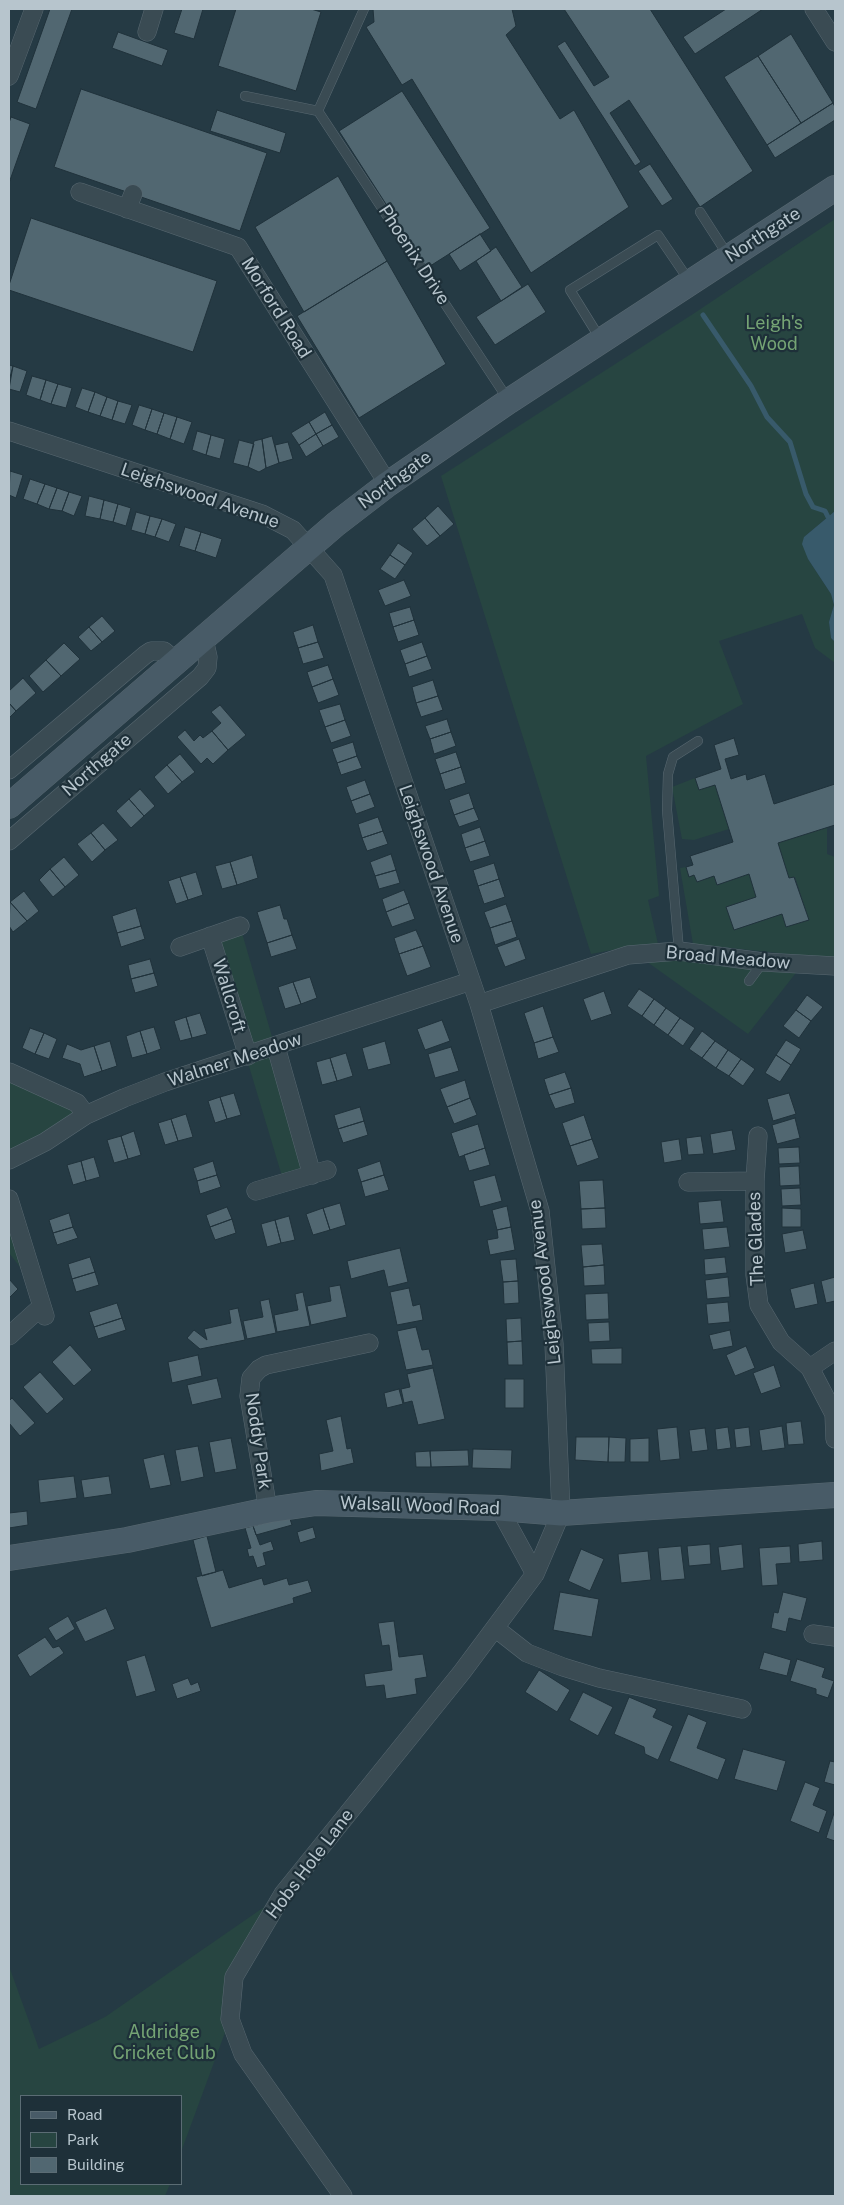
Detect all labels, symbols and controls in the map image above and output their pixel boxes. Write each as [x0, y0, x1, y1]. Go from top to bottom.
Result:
street label: Phoenix Drive [374, 201, 454, 309]
street label: Northgate [721, 203, 805, 267]
street label: Morford Road [236, 254, 316, 362]
park label: Leigh's Wood [745, 312, 803, 354]
street label: Northgate [354, 446, 436, 514]
street label: Leighswood Avenue [118, 459, 282, 533]
street label: Northgate [58, 729, 136, 801]
street label: Leighswood Avenue [394, 782, 468, 946]
street label: Broad Meadow [665, 942, 791, 974]
street label: Wallcroft [207, 956, 251, 1036]
street label: Walmer Meadow [165, 1028, 305, 1092]
street label: The Glades [744, 1192, 768, 1286]
street label: Leighswood Avenue [524, 1198, 566, 1366]
street label: Noddy Park [241, 1391, 275, 1491]
street label: Walsall Wood Road [340, 1492, 500, 1520]
street label: Hobs Hole Lane [262, 1805, 358, 1923]
park label: Aldridge Cricket Club [112, 2021, 216, 2064]
legend [20, 2095, 182, 2185]
text: Road [67, 2106, 103, 2123]
text: Park [67, 2131, 99, 2148]
text: Building [67, 2156, 125, 2173]

